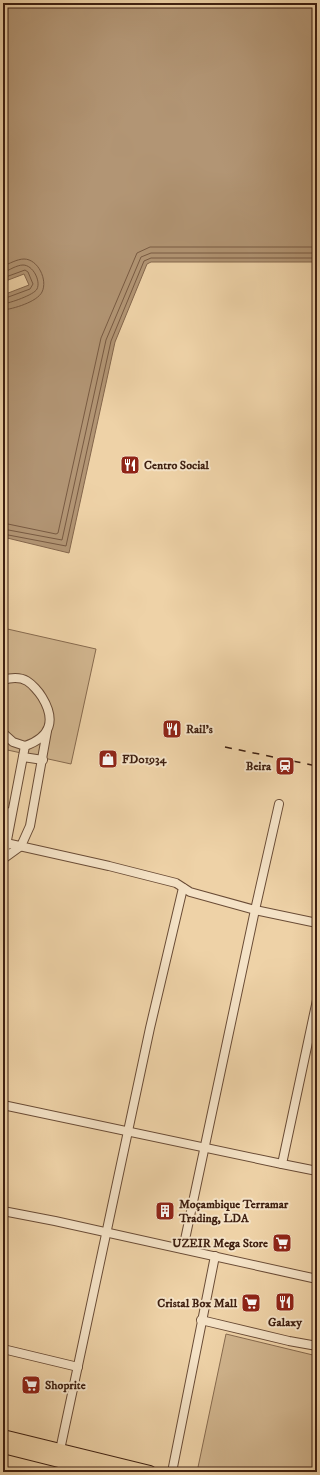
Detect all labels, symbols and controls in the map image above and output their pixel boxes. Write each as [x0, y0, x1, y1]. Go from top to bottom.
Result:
restaurant icon: Centro Social [119, 454, 141, 476]
place label: Centro Social [144, 458, 209, 473]
restaurant icon: Rail's [161, 718, 183, 740]
place label: Rail's [186, 722, 213, 737]
shop icon: FD01934 [97, 748, 119, 770]
place label: FD01934 [122, 752, 168, 767]
station icon: Beira [274, 755, 296, 777]
place label: Beira [246, 759, 272, 774]
place label: Moçambique Terramar Trading, LDA [178, 1197, 289, 1226]
building icon: Moçambique Terramar Trading, LDA [154, 1200, 176, 1222]
supermarket icon: UZEIR Mega Store [271, 1232, 293, 1254]
place label: UZEIR Mega Store [172, 1236, 268, 1251]
restaurant icon: Galaxy [274, 1291, 296, 1313]
supermarket icon: Cristal Box Mall [240, 1292, 262, 1314]
place label: Cristal Box Mall [157, 1296, 237, 1311]
place label: Galaxy [268, 1315, 302, 1330]
supermarket icon: Shoprite [20, 1374, 42, 1396]
place label: Shoprite [45, 1378, 86, 1393]

